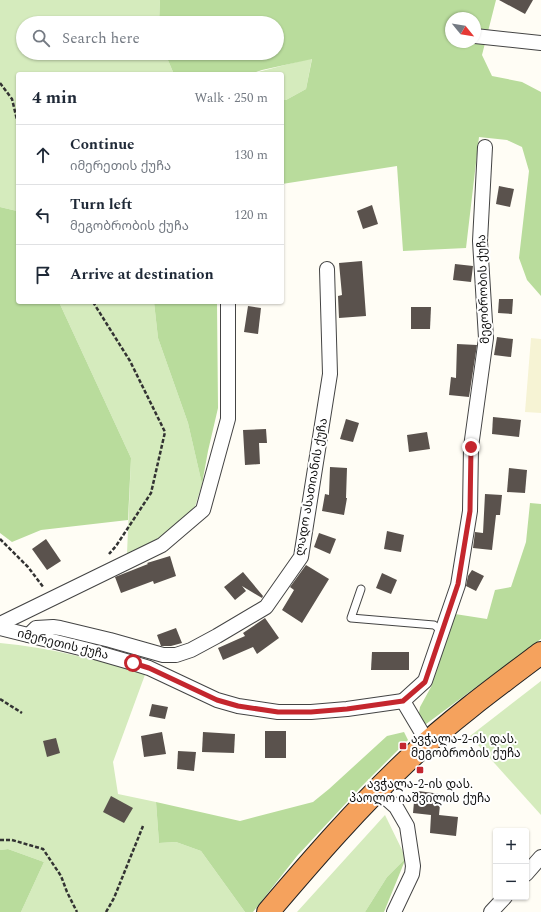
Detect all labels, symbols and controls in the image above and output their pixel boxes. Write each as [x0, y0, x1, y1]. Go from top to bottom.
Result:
north arrow [445, 12, 481, 48]
search box [16, 16, 284, 60]
icon: search [30, 27, 52, 49]
text: Search here [62, 27, 140, 50]
text: 4 min [32, 85, 77, 111]
text: Walk · 250 m [194, 88, 268, 108]
text: Continue [70, 133, 135, 156]
icon: ahead [32, 144, 54, 166]
text: 130 m [234, 145, 268, 165]
text: იმერეთის ქუჩა [70, 156, 171, 176]
text: Turn left [70, 193, 132, 216]
icon: left [32, 204, 54, 226]
text: 120 m [234, 205, 268, 225]
text: მეგობრობის ქუჩა [70, 216, 189, 236]
street label: მეგობრობის ქუჩა [472, 234, 495, 344]
text: Arrive at destination [70, 263, 214, 286]
icon: arrive [32, 264, 54, 286]
street label: ლადო ასათიანის ქუჩა [290, 417, 333, 558]
route end [462, 438, 480, 456]
street label: იმერეთის ქუჩა [15, 624, 110, 665]
route start [124, 654, 142, 672]
place label: ავჭალა-2-ის დას. მეგობრობის ქუჩა [411, 730, 521, 763]
marker: ავჭალა-2-ის დას. მეგობრობის ქუჩა [398, 741, 408, 751]
marker: ავჭალა-2-ის დას. პაოლო იაშვილის ქუჩა [415, 765, 425, 775]
place label: ავჭალა-2-ის დას. პაოლო იაშვილის ქუჩა [349, 775, 491, 808]
map controls [493, 828, 529, 900]
button: + [493, 828, 529, 864]
button: − [493, 864, 529, 900]

